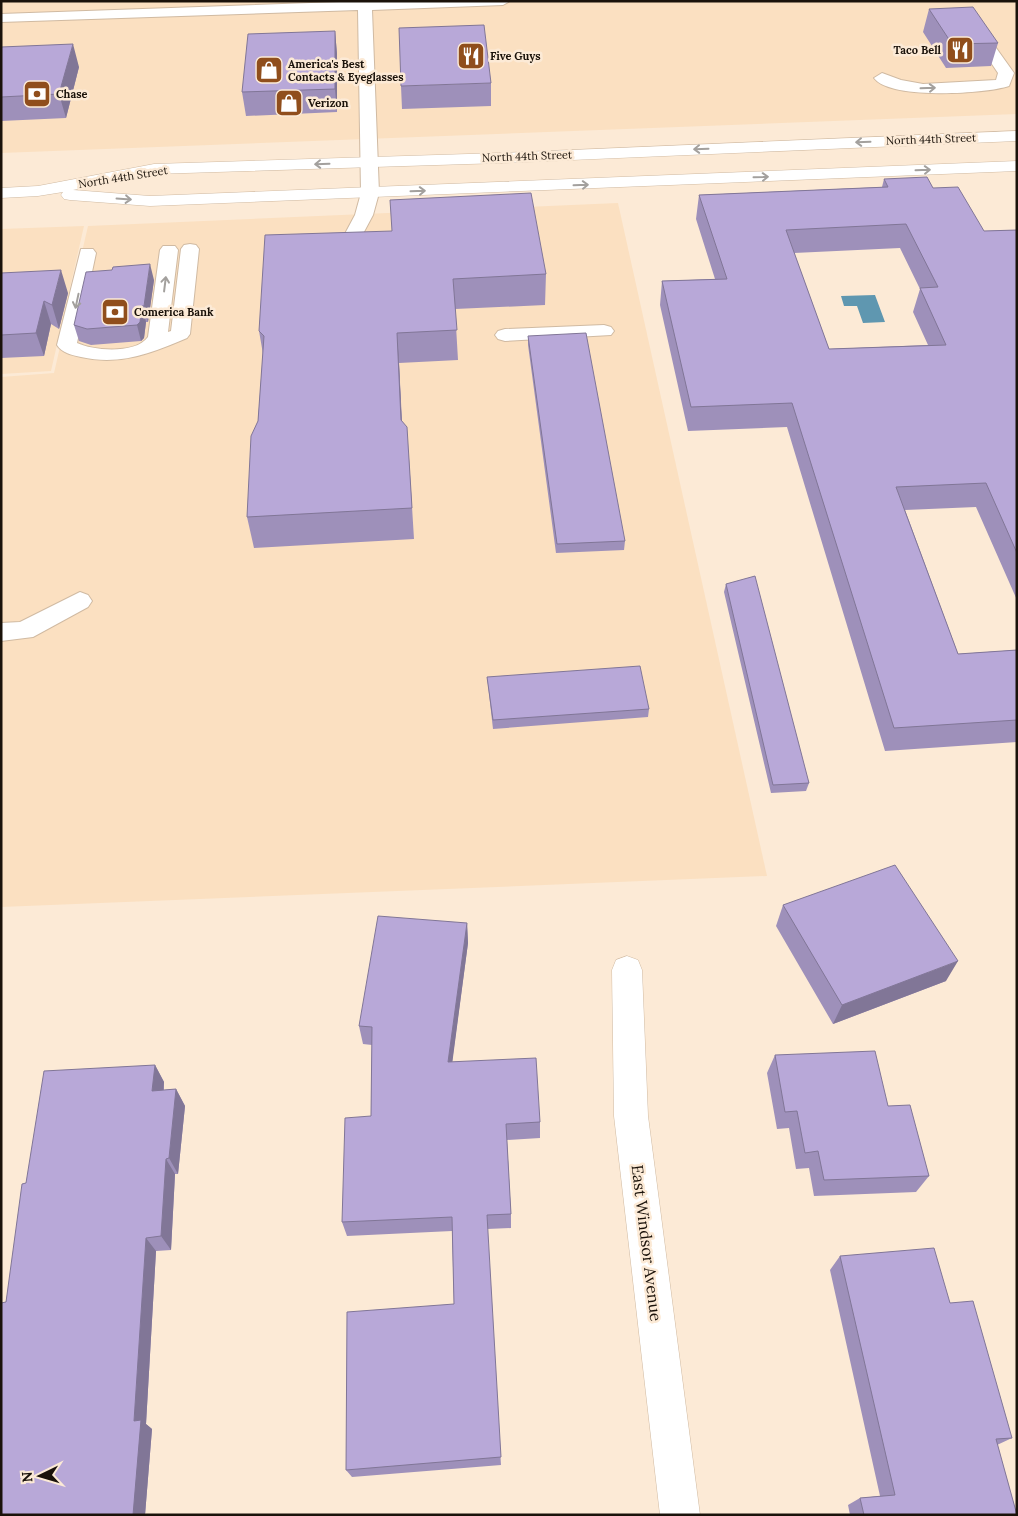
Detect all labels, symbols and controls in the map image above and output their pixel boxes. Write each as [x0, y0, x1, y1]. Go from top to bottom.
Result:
restaurant icon: Taco Bell [945, 35, 975, 65]
restaurant icon: Five Guys [456, 41, 486, 71]
place label: Taco Bell [894, 43, 942, 57]
place label: Five Guys [490, 49, 541, 63]
shop icon: America's Best Contacts & Eyeglasses [254, 55, 284, 85]
place label: America's Best Contacts & Eyeglasses [288, 57, 404, 84]
bank icon: Chase [22, 79, 52, 109]
one-way arrow [920, 84, 936, 93]
place label: Chase [56, 87, 87, 101]
shop icon: Verizon [274, 88, 304, 118]
place label: Verizon [308, 96, 349, 110]
street label: North 44th Street [886, 130, 977, 148]
one-way arrow [855, 138, 871, 147]
one-way arrow [693, 144, 710, 154]
street label: North 44th Street [482, 147, 573, 165]
one-way arrow [314, 159, 330, 168]
street label: North 44th Street [77, 163, 169, 191]
one-way arrow [914, 165, 931, 175]
one-way arrow [752, 172, 768, 181]
one-way arrow [573, 180, 589, 189]
one-way arrow [410, 187, 426, 196]
one-way arrow [116, 194, 132, 203]
one-way arrow [160, 276, 170, 292]
one-way arrow [72, 292, 81, 308]
bank icon: Comerica Bank [100, 297, 130, 327]
place label: Comerica Bank [134, 305, 214, 319]
street label: East Windsor Avenue [627, 1164, 667, 1323]
north arrow [15, 1451, 65, 1501]
text: N [18, 1471, 36, 1483]

